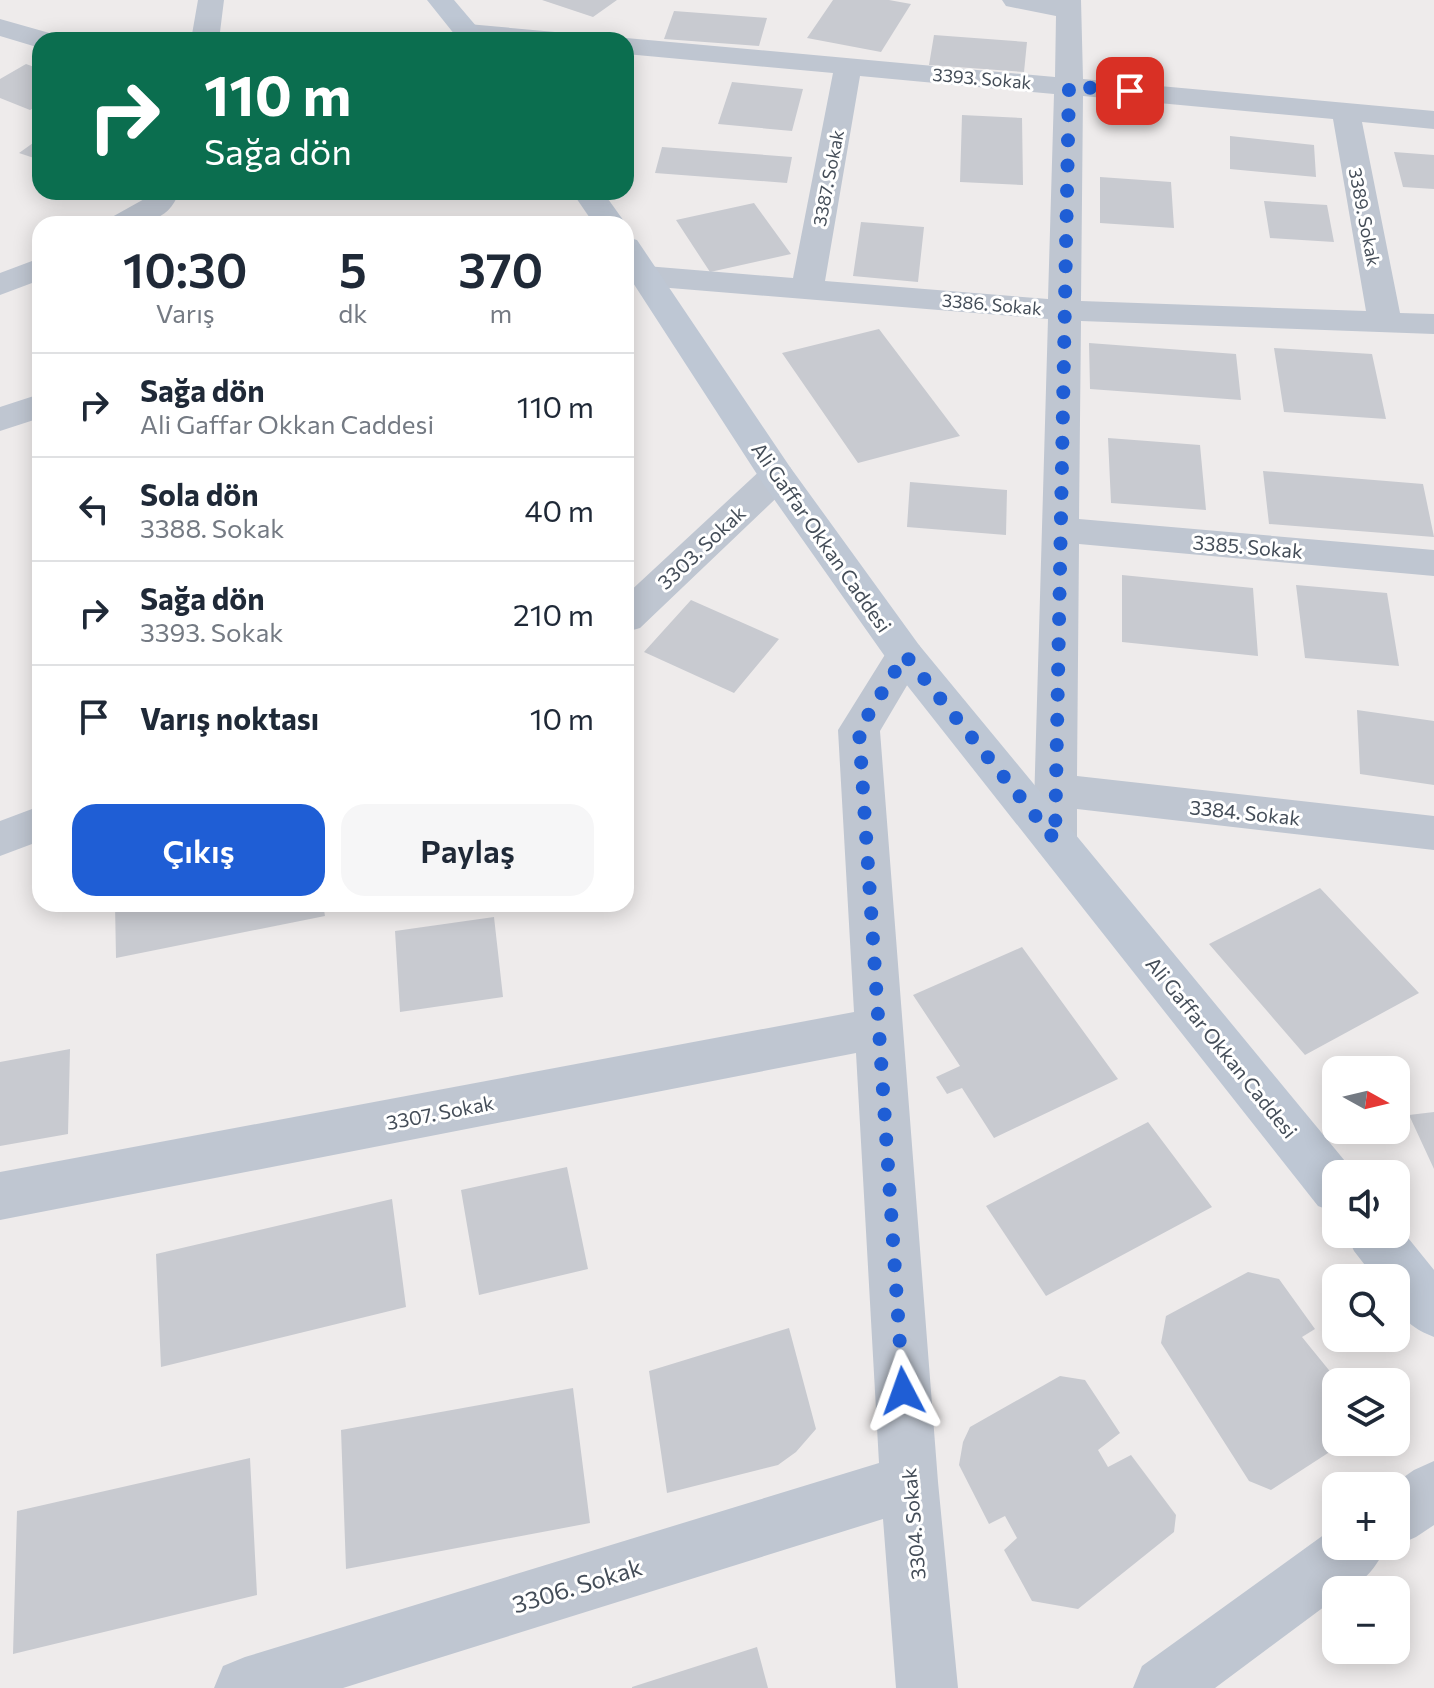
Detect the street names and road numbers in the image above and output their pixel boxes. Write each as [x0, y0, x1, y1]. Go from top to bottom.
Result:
street label: 3393. Sokak [932, 63, 1033, 93]
street label: 3387. Sokak [808, 128, 848, 228]
street label: 3389. Sokak [1345, 166, 1385, 268]
street label: 3386. Sokak [941, 289, 1043, 319]
street label: Ali Gaffar Okkan Caddesi [747, 437, 897, 637]
street label: 3303. Sokak [652, 500, 750, 594]
street label: 3385. Sokak [1192, 529, 1304, 563]
street label: 3384. Sokak [1188, 794, 1302, 830]
street label: Ali Gaffar Okkan Caddesi [1141, 952, 1303, 1142]
street label: 3307. Sokak [384, 1090, 496, 1134]
street label: 3304. Sokak [896, 1467, 930, 1581]
street label: 3306. Sokak [509, 1551, 645, 1619]

